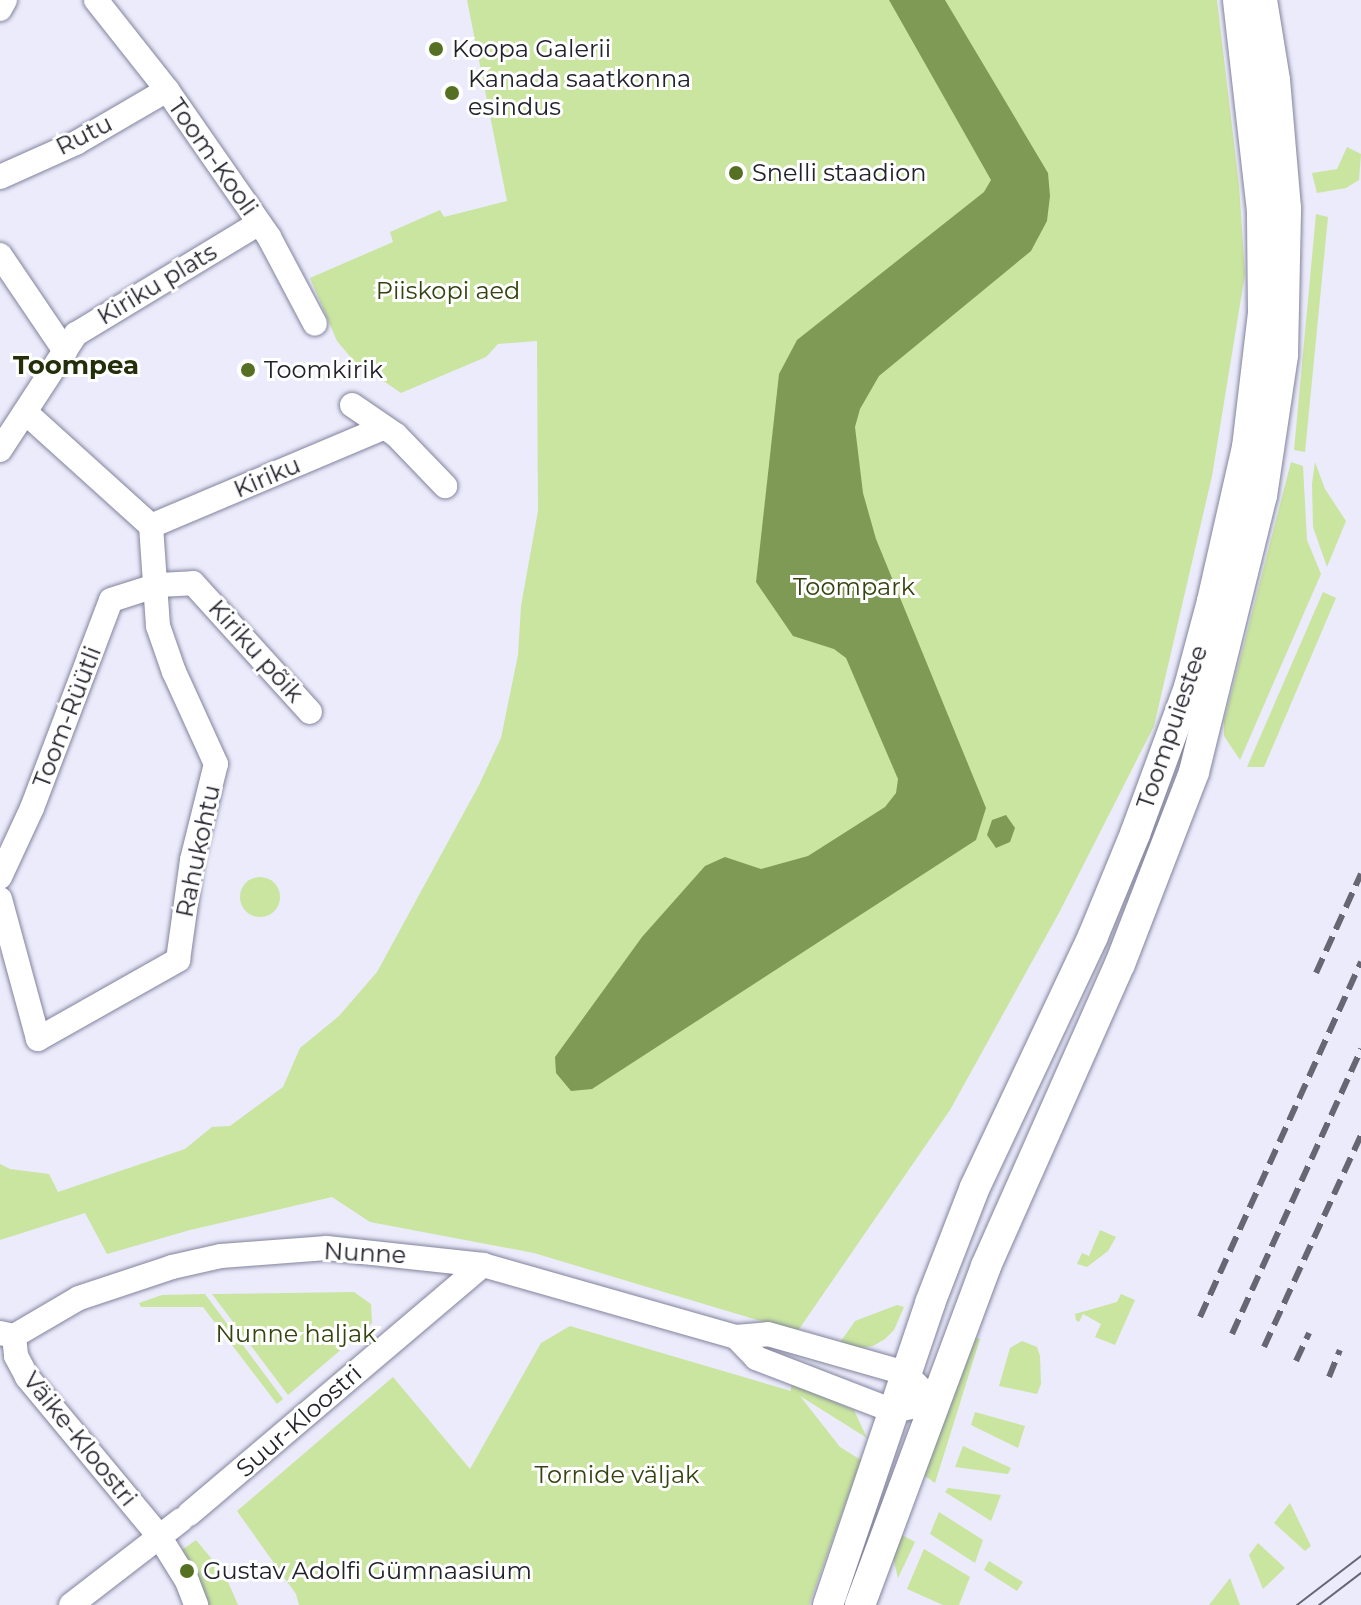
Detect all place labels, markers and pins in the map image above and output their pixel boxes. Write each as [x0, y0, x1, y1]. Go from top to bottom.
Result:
place label: Koopa Galerii [452, 35, 611, 63]
marker: Koopa Galerii [427, 40, 445, 58]
place label: Kanada saatkonna esindus [468, 65, 691, 121]
marker: Kanada saatkonna esindus [443, 84, 461, 102]
place label: Snelli staadion [752, 159, 926, 187]
marker: Snelli staadion [727, 164, 745, 182]
place label: Toomkirik [264, 356, 383, 384]
marker: Toomkirik [239, 361, 257, 379]
place label: Gustav Adolfi Gümnaasium [203, 1557, 532, 1585]
marker: Gustav Adolfi Gümnaasium [178, 1562, 196, 1580]

